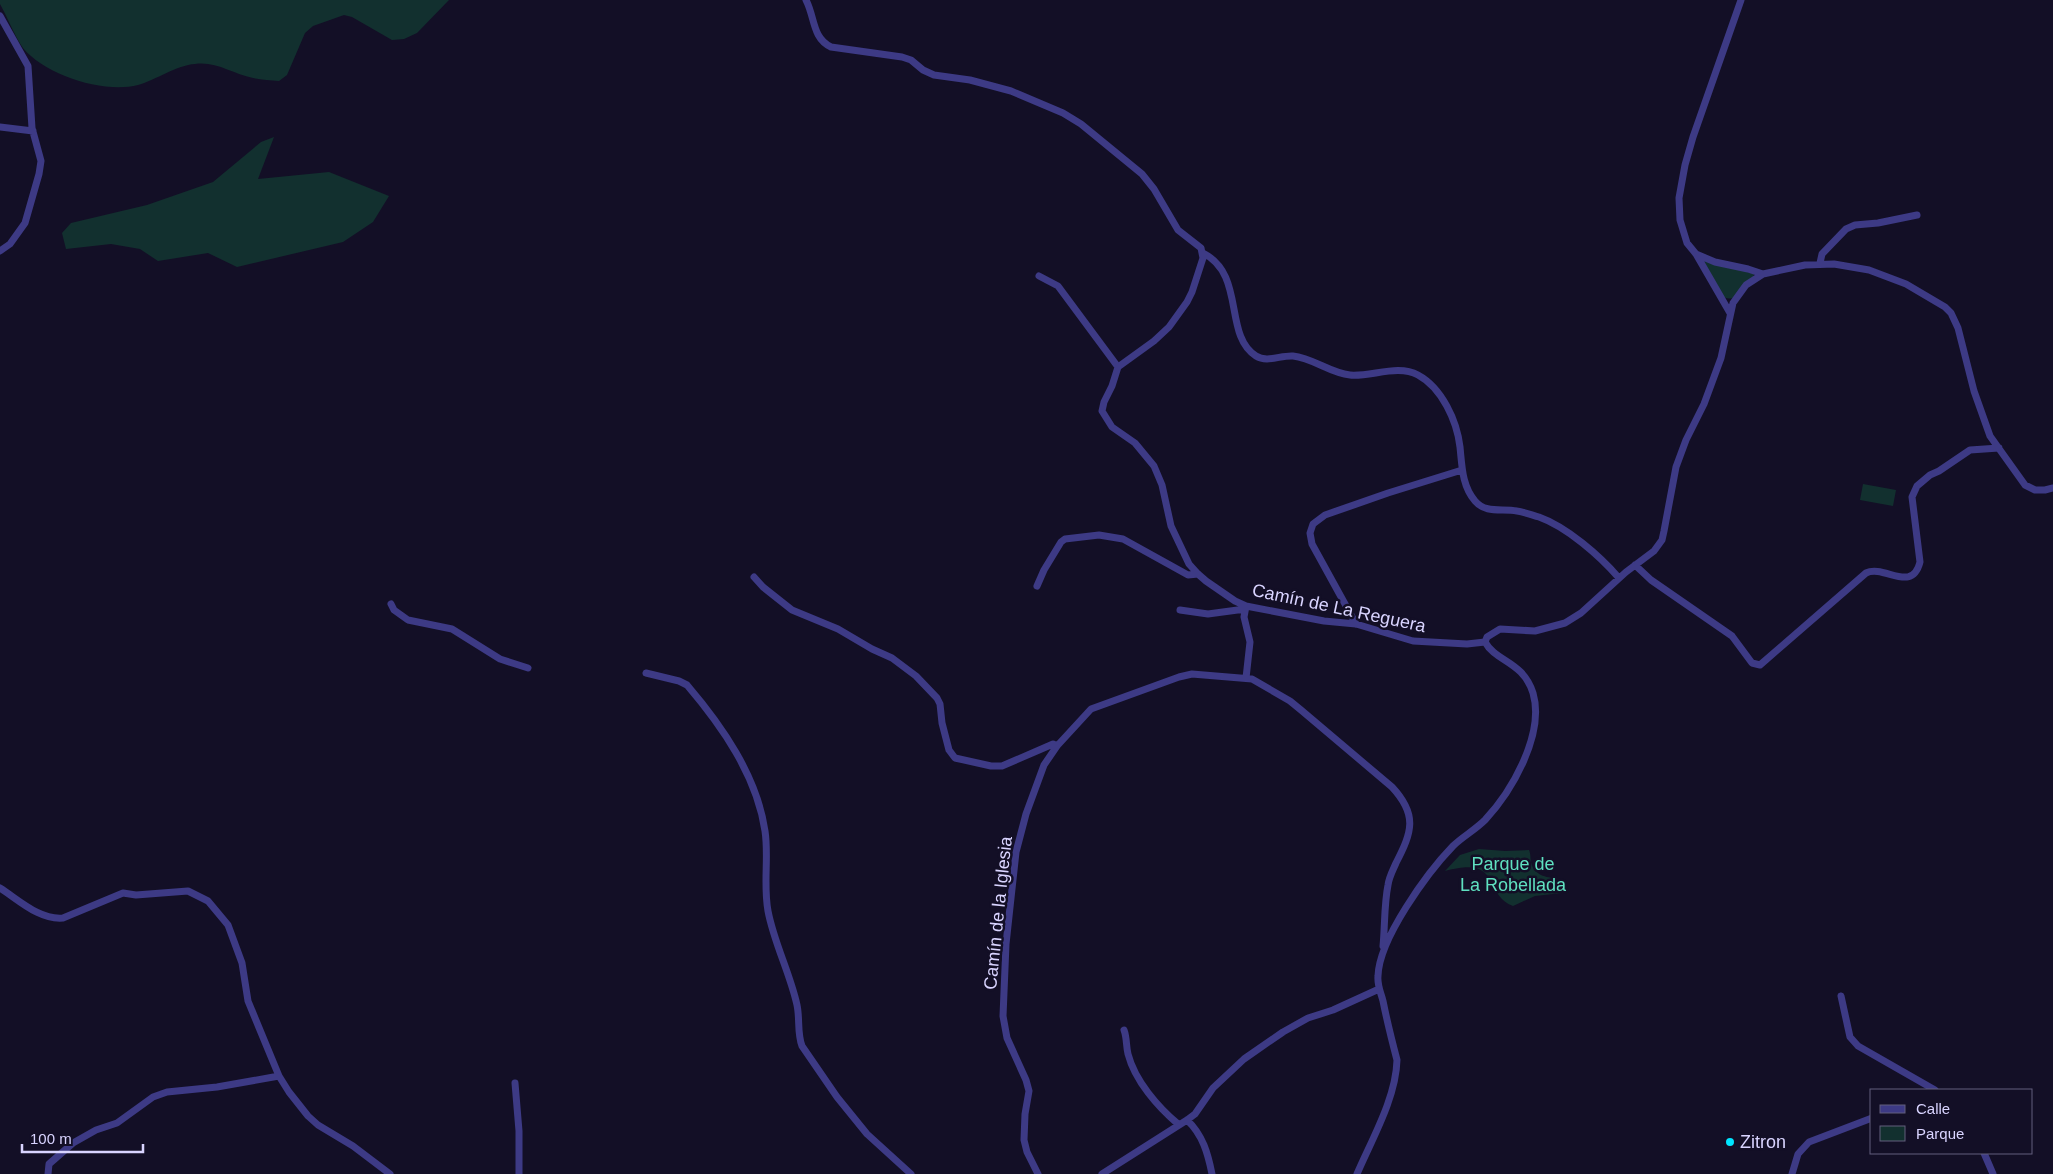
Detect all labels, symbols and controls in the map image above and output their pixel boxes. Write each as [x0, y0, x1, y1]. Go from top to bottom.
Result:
street label: Camín de La Reguera [1250, 580, 1429, 636]
street label: Camín de la Iglesia [980, 834, 1016, 991]
park label: Parque de La Robellada [1460, 854, 1567, 895]
legend [1870, 1089, 2033, 1154]
text: Calle [1916, 1100, 1950, 1117]
scale bar [22, 1122, 144, 1154]
text: Parque [1916, 1125, 1964, 1142]
text: 100 m [30, 1130, 72, 1147]
place label: Zitron [1740, 1132, 1786, 1152]
marker: Zitron [1724, 1136, 1736, 1148]

